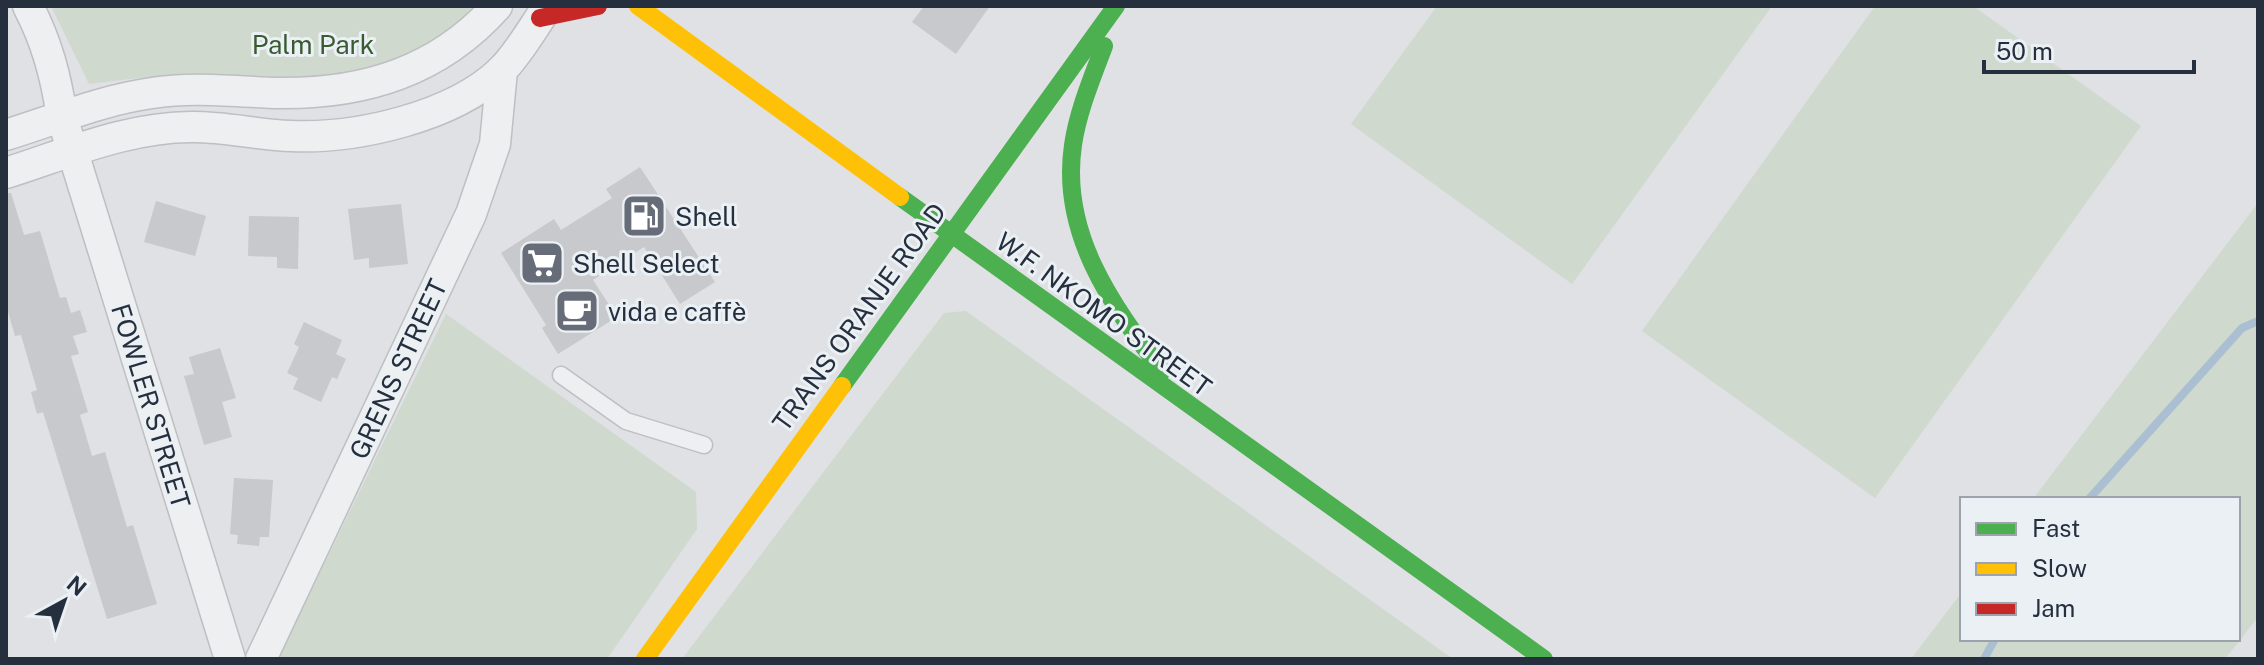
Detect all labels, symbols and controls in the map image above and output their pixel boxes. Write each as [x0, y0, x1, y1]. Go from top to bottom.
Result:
scale bar [1984, 24, 2194, 74]
park label: Palm Park [252, 29, 374, 60]
text: 50 m [1996, 37, 2053, 65]
fuel station icon: Shell [620, 192, 668, 240]
street label: TRANS ORANJE ROAD [766, 197, 952, 437]
place label: Shell [675, 201, 738, 232]
street label: W.F. NKOMO STREET [990, 225, 1218, 403]
supermarket icon: Shell Select [518, 239, 566, 287]
place label: Shell Select [573, 248, 720, 279]
street label: GRENS STREET [343, 274, 453, 464]
cafe icon: vida e caffè [553, 287, 601, 335]
place label: vida e caffè [608, 296, 746, 327]
street label: FOWLER STREET [105, 300, 197, 512]
legend [1960, 497, 2240, 641]
text: Fast [2032, 514, 2080, 542]
text: Slow [2032, 554, 2087, 582]
north arrow [24, 561, 104, 641]
text: N [62, 570, 92, 601]
text: Jam [2032, 594, 2075, 622]

